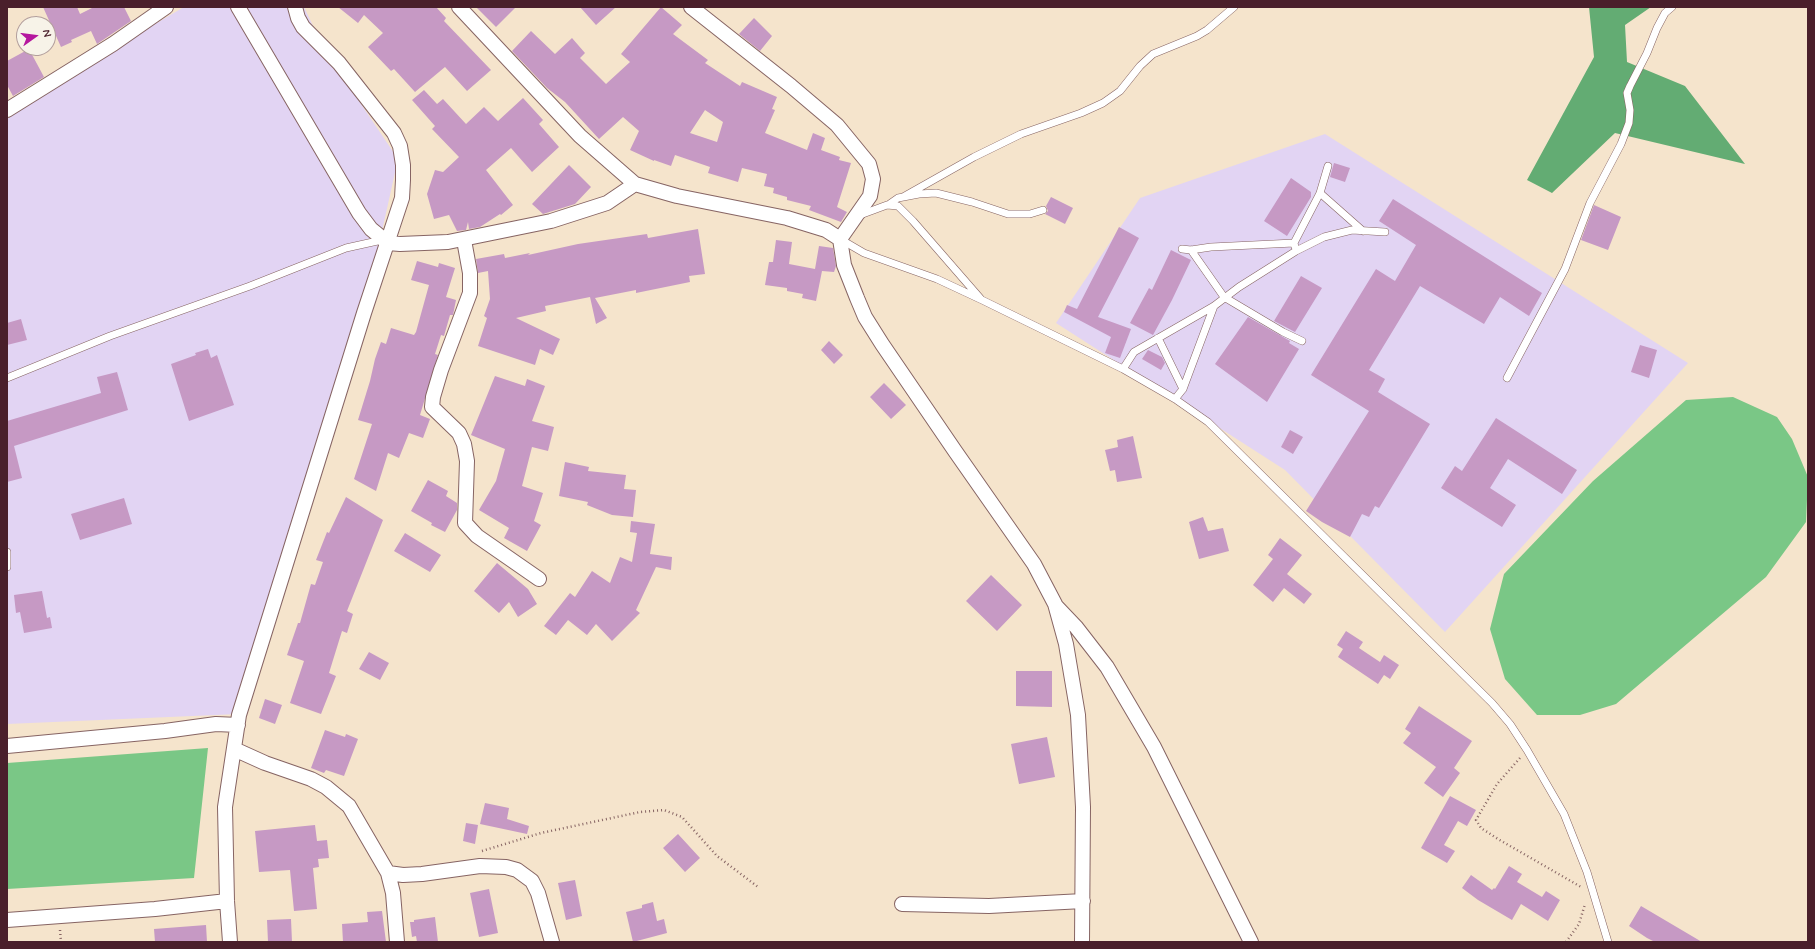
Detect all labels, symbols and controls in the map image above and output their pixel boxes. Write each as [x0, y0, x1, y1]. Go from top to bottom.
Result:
north arrow [16, 16, 56, 56]
text: N [39, 28, 54, 39]

